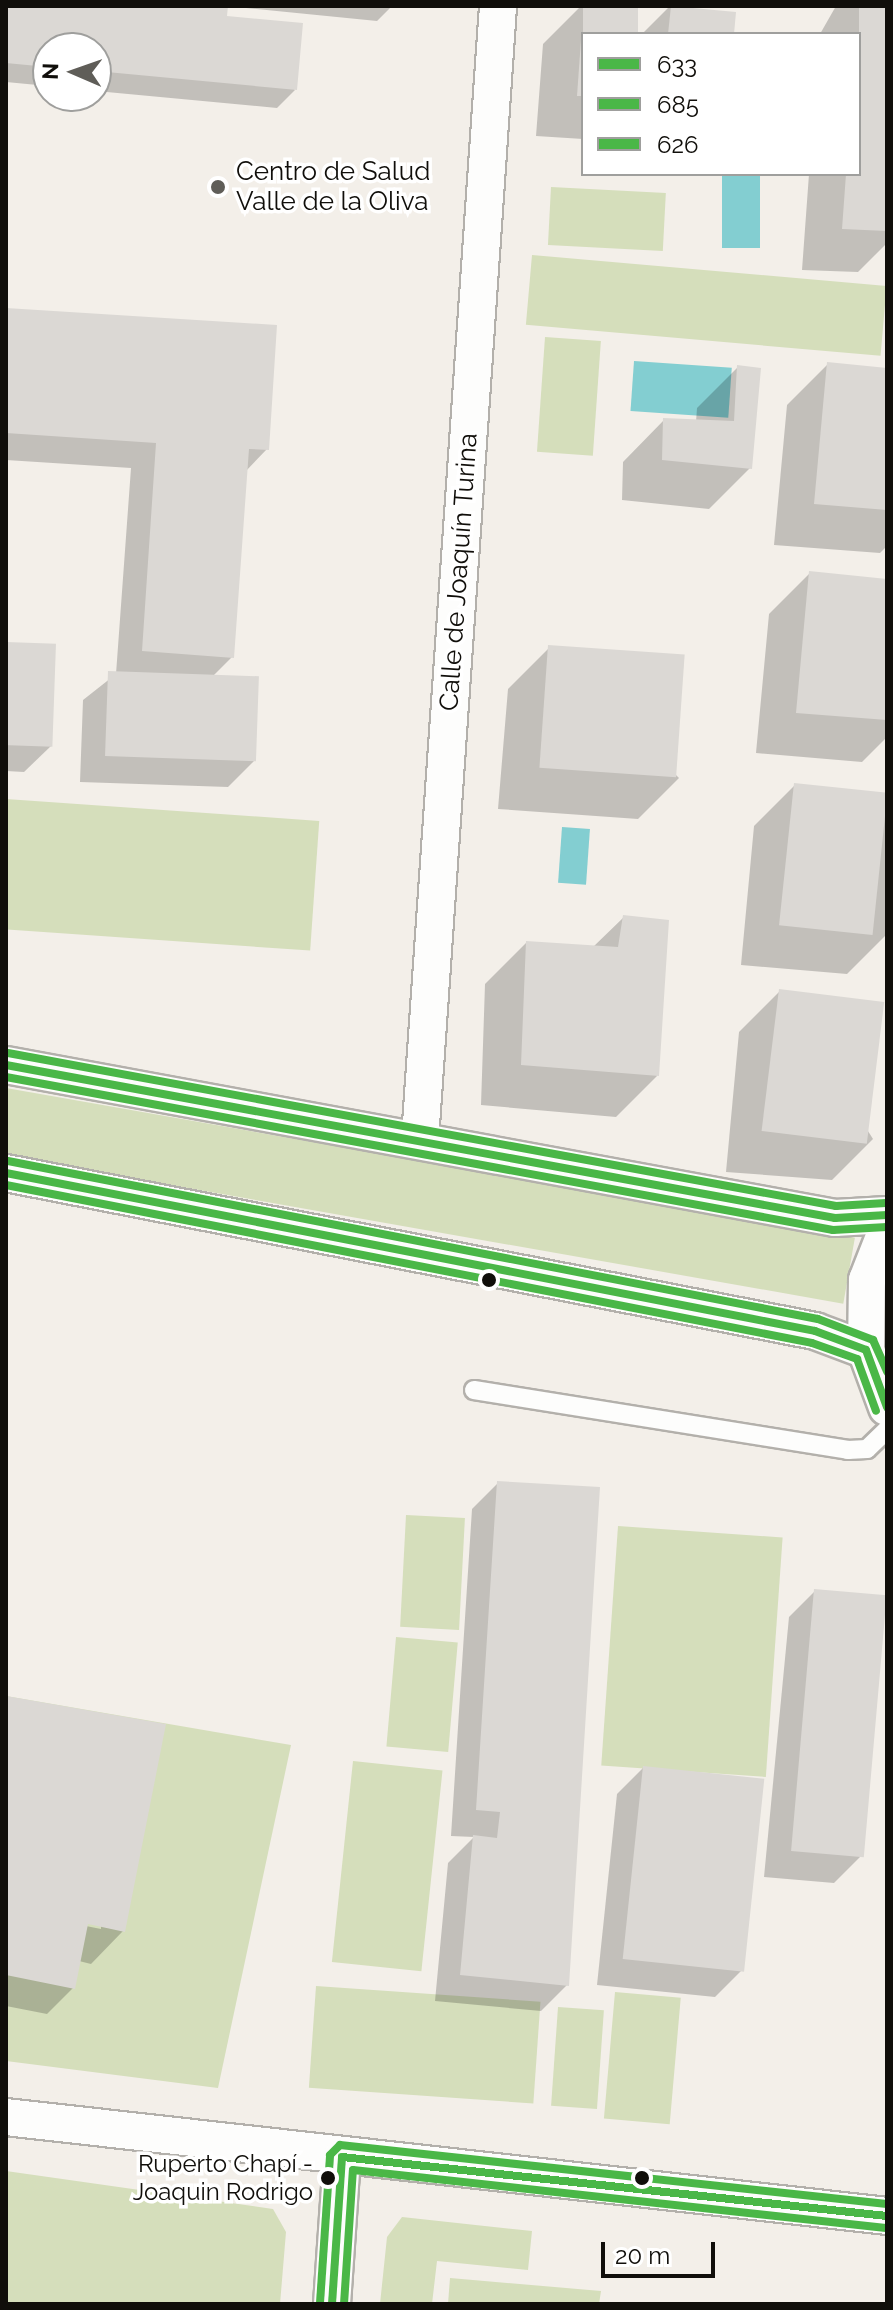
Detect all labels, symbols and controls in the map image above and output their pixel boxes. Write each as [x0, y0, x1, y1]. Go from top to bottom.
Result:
north arrow [32, 32, 112, 112]
legend [581, 32, 861, 176]
text: 633 [657, 50, 697, 79]
text: N [37, 62, 63, 80]
text: 685 [657, 90, 699, 119]
text: 626 [657, 130, 698, 159]
place label: Centro de Salud Valle de la Oliva [236, 156, 430, 218]
marker: Centro de Salud Valle de la Oliva [207, 176, 229, 198]
street label: Calle de Joaquín Turina [434, 431, 484, 713]
unlabelled marker [481, 1272, 497, 1288]
place label: Ruperto Chapí - Joaquin Rodrigo [133, 2150, 313, 2206]
marker: Ruperto Chapí - Joaquin Rodrigo [320, 2170, 336, 2186]
unlabelled marker [634, 2170, 650, 2186]
scale bar [605, 2226, 719, 2276]
text: 20 m [615, 2241, 670, 2270]

